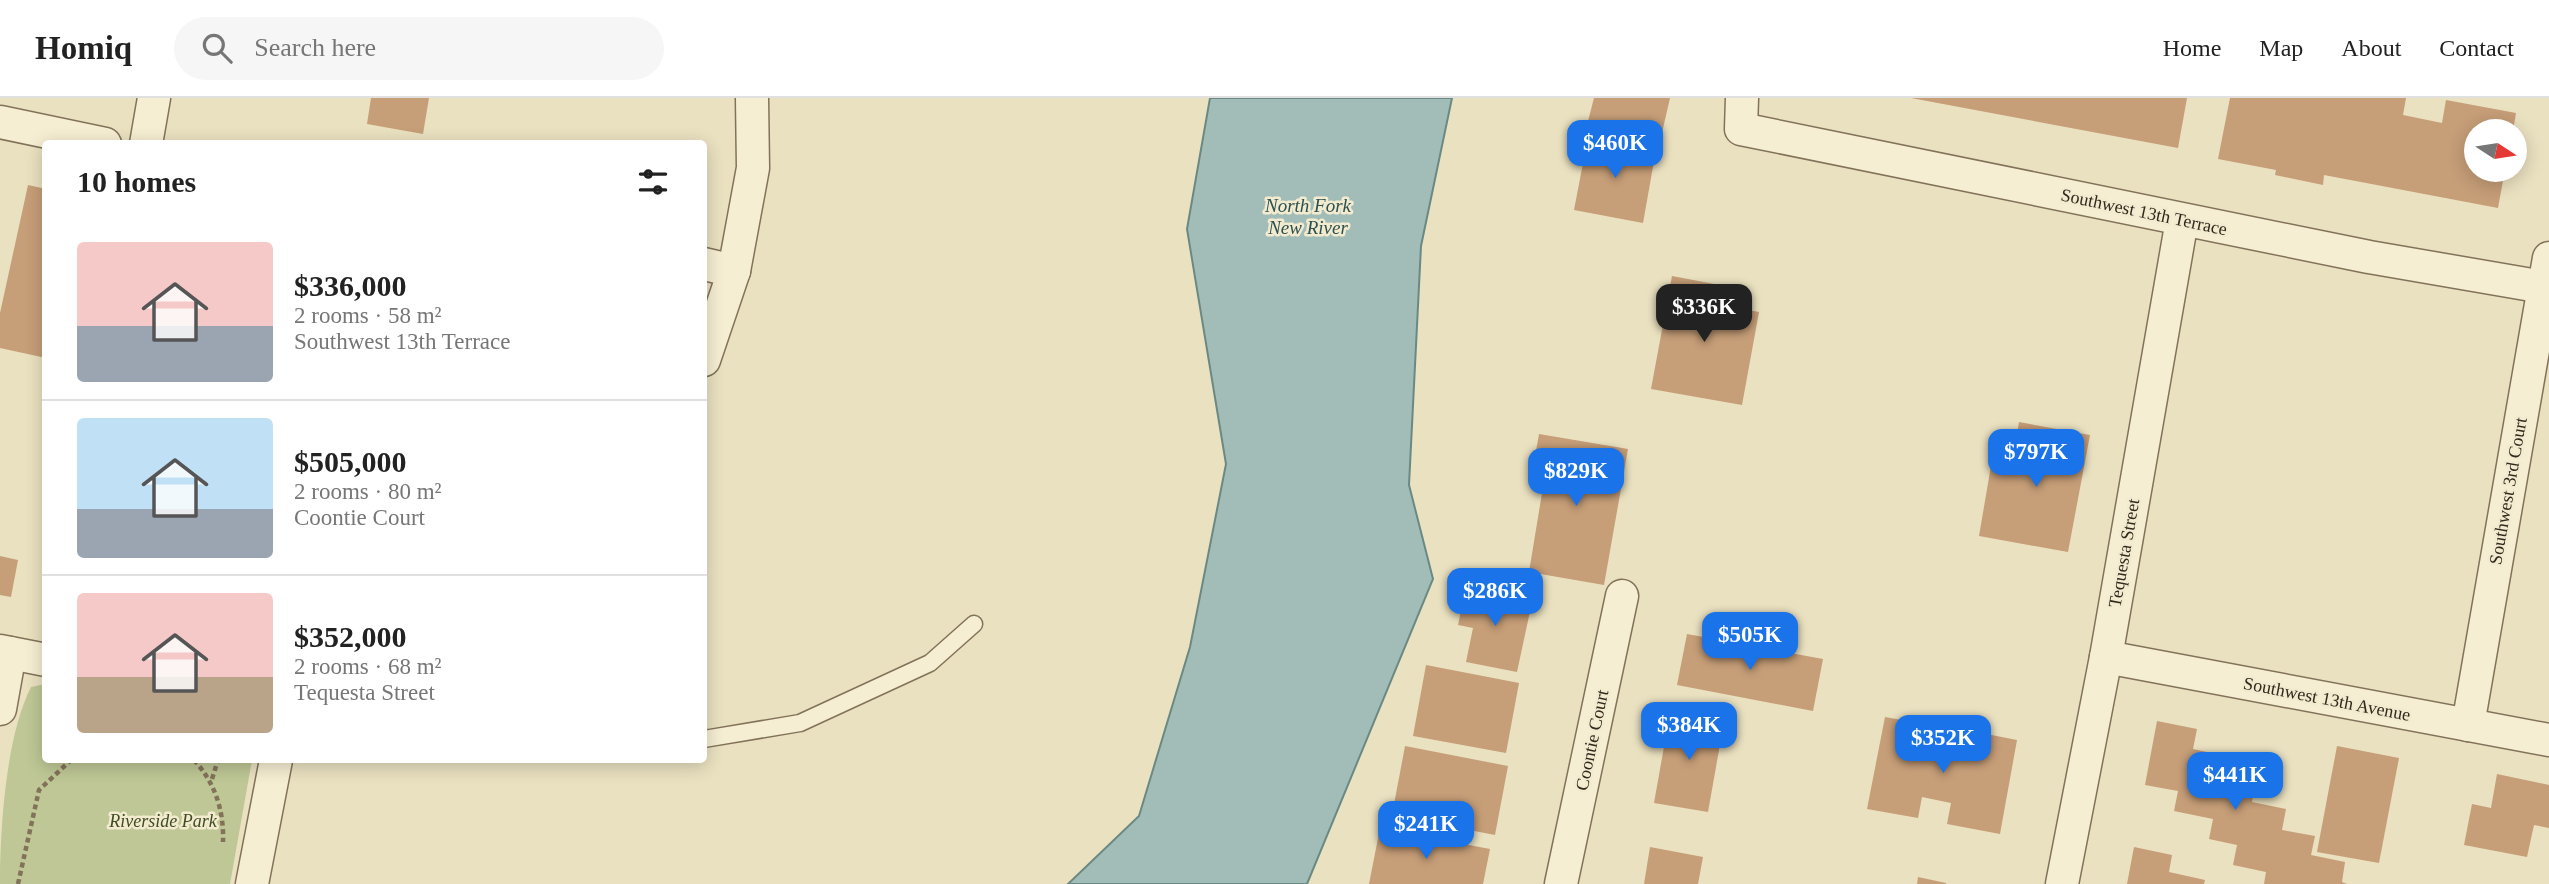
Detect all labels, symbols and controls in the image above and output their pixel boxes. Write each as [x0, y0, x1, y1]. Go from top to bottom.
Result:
search box [174, 17, 664, 80]
icon: search [198, 29, 236, 67]
text: Homiq [35, 30, 132, 66]
text: Search here [254, 33, 376, 62]
text: Home [2163, 35, 2221, 61]
text: Map [2259, 35, 2303, 61]
text: About [2341, 35, 2401, 61]
text: Contact [2439, 35, 2514, 61]
north arrow [2464, 119, 2527, 182]
map controls [2464, 119, 2527, 182]
pin: $460K [1566, 120, 1664, 180]
text: $460K [1583, 130, 1647, 155]
icon: filters [634, 163, 672, 201]
text: 10 homes [77, 165, 196, 198]
street label: Southwest 13th Terrace [2059, 185, 2229, 239]
water label: North Fork New River [1264, 195, 1352, 238]
text: $336,000 [294, 269, 407, 302]
icon: home [133, 270, 217, 354]
pin: $336K [1655, 285, 1753, 344]
text: $336K [1672, 294, 1736, 319]
text: 2 rooms · 58 m² [294, 303, 441, 328]
text: Southwest 13th Terrace [294, 329, 510, 354]
street label: Southwest 3rd Court [2485, 416, 2531, 566]
pin: $797K [1987, 430, 2085, 489]
text: $797K [2004, 439, 2068, 464]
text: $505,000 [294, 445, 407, 478]
icon: home [133, 446, 217, 530]
pin: $829K [1527, 448, 1625, 508]
text: $829K [1544, 458, 1608, 483]
text: 2 rooms · 80 m² [294, 479, 441, 504]
street label: Tequesta Street [2105, 497, 2143, 609]
text: Coontie Court [294, 505, 425, 530]
pin: $286K [1446, 568, 1544, 628]
text: $286K [1463, 578, 1527, 603]
pin: $505K [1701, 612, 1799, 672]
text: $352,000 [294, 620, 407, 653]
icon: home [133, 621, 217, 705]
text: $505K [1718, 622, 1782, 647]
text: 2 rooms · 68 m² [294, 654, 441, 679]
street label: Southwest 13th Avenue [2242, 673, 2412, 725]
text: Tequesta Street [294, 680, 435, 705]
street label: Coontie Court [1572, 688, 1612, 792]
pin: $384K [1640, 702, 1738, 762]
text: $384K [1657, 712, 1721, 737]
pin: $352K [1894, 716, 1992, 775]
text: $352K [1911, 725, 1975, 750]
pin: $441K [2186, 752, 2284, 812]
text: $441K [2203, 762, 2267, 787]
pin: $241K [1377, 802, 1475, 861]
park label: Riverside Park [108, 811, 218, 831]
text: $241K [1394, 811, 1458, 836]

